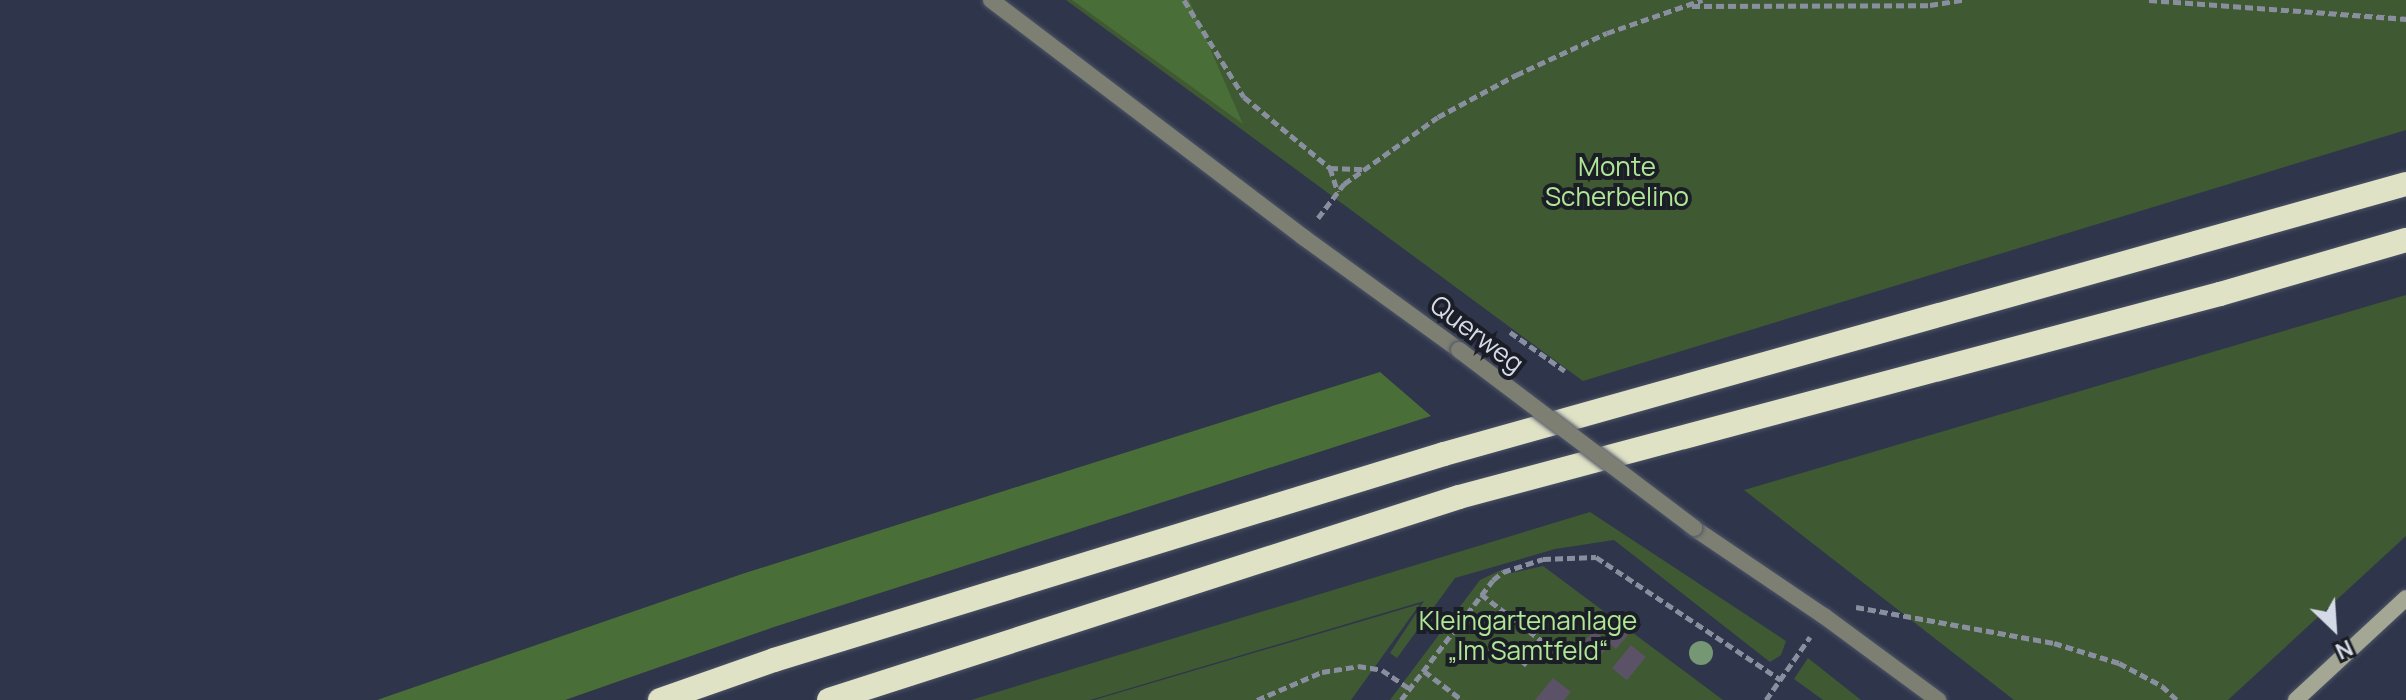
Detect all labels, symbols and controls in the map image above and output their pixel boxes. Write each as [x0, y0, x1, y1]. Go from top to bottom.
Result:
park label: Monte Scherbelino [1545, 151, 1689, 212]
street label: Querweg [1424, 289, 1530, 379]
north arrow [2294, 588, 2374, 668]
park label: Kleingartenanlage „Im Samtfeld“ [1419, 605, 1637, 666]
text: N [2331, 633, 2358, 667]

